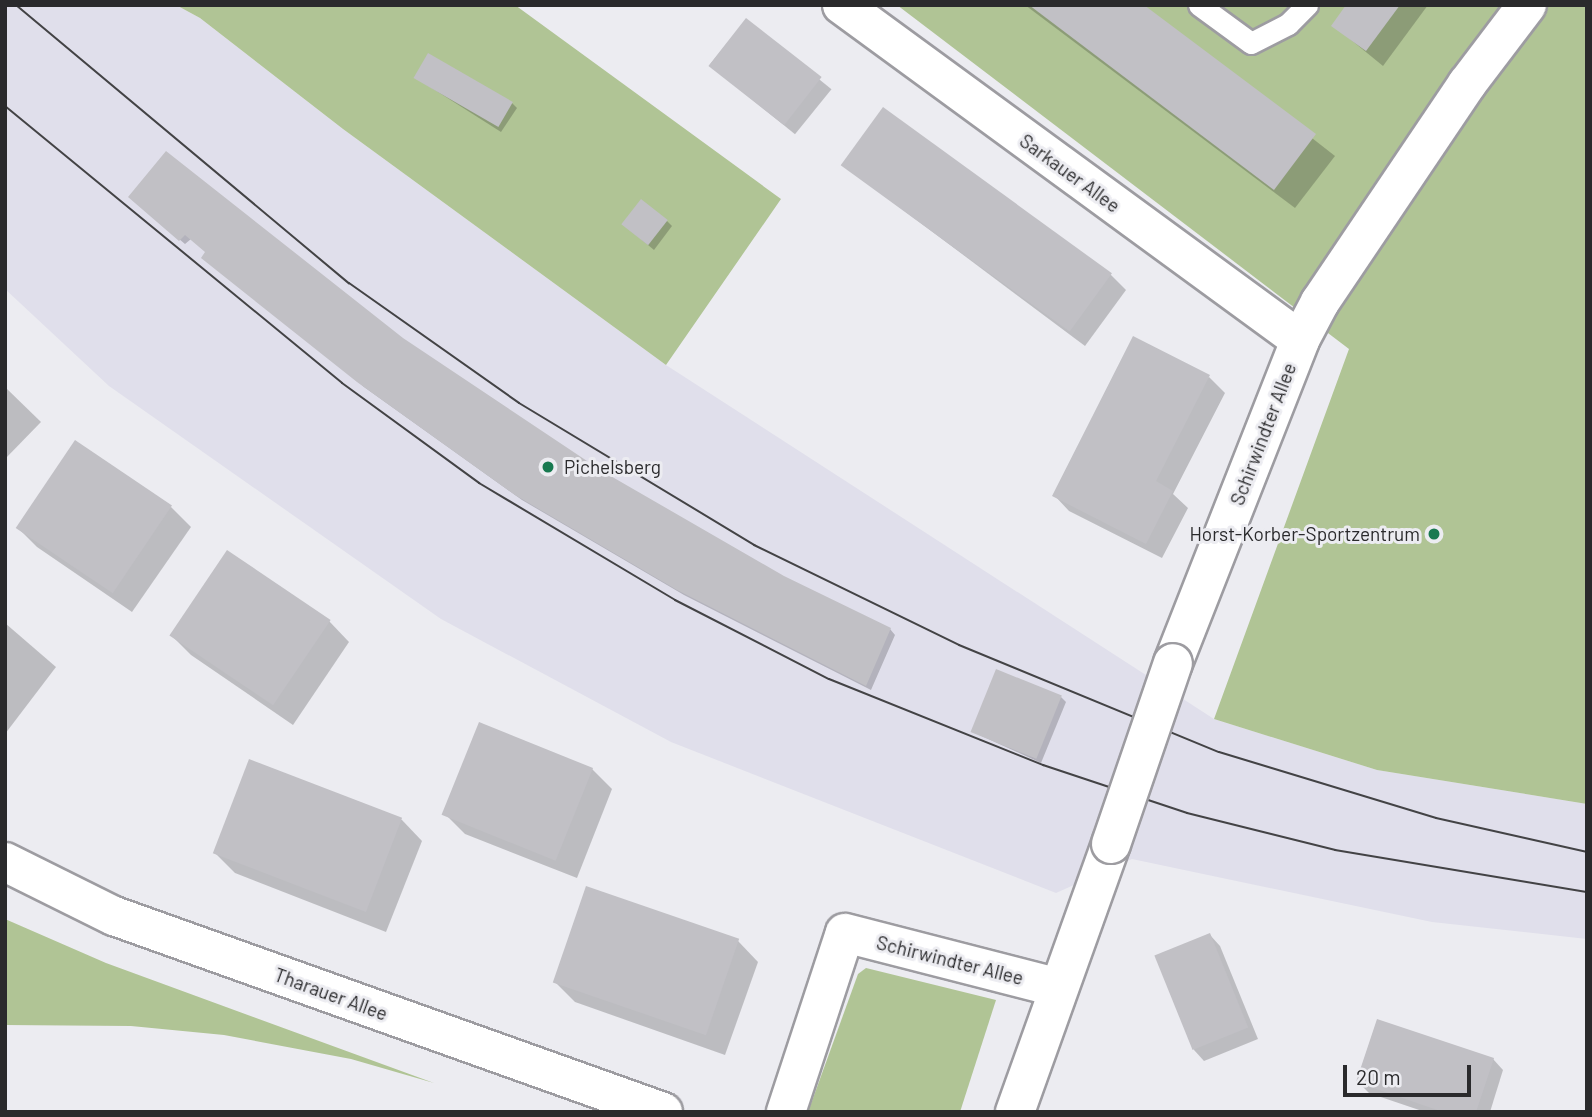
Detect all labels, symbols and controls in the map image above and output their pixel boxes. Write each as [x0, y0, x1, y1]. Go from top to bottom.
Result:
street label: Sarkauer Allee [1015, 129, 1125, 217]
street label: Schirwindter Allee [1225, 360, 1301, 508]
place label: Pichelsberg [564, 456, 661, 478]
marker: Pichelsberg [538, 457, 558, 477]
place label: Horst-Korber-Sportzentrum [1189, 523, 1420, 545]
marker: Horst-Korber-Sportzentrum [1426, 526, 1442, 542]
street label: Schirwindter Allee [874, 931, 1026, 989]
street label: Tharauer Allee [271, 963, 391, 1025]
scale bar [1347, 1050, 1475, 1094]
text: 20 m [1356, 1064, 1401, 1089]

